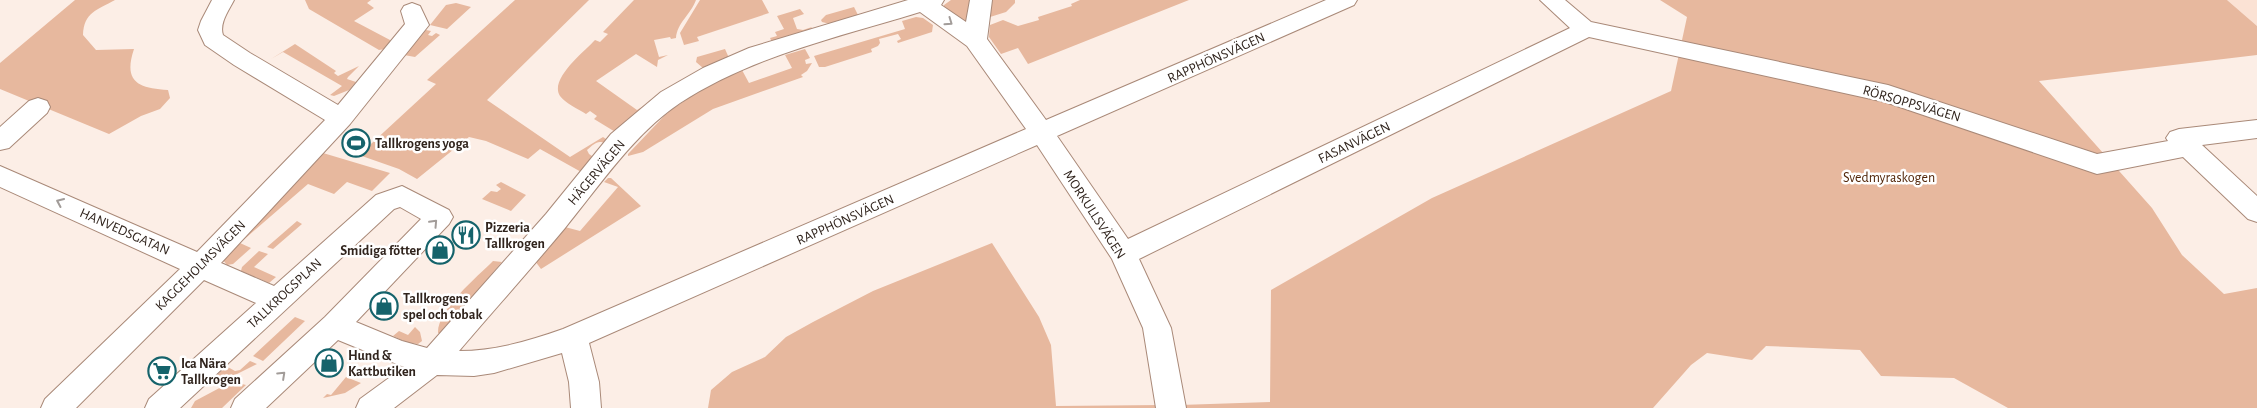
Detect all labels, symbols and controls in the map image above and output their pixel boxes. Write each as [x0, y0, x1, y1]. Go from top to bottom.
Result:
one-way arrow [943, 16, 953, 25]
street label: RAPPHÖNSVÄGEN [1164, 27, 1267, 86]
street label: RÖRSOPPSVÄGEN [1861, 80, 1963, 125]
street label: FASANVÄGEN [1315, 118, 1393, 166]
sports icon: Tallkrogens yoga [341, 128, 371, 158]
street label: HÄGERVÄGEN [564, 136, 628, 208]
place label: Tallkrogens yoga [375, 137, 469, 151]
street label: MORKULLSVÄGEN [1060, 167, 1130, 261]
park label: Svedmyraskogen [1843, 171, 1935, 185]
street label: RAPPHÖNSVÄGEN [793, 189, 896, 248]
one-way arrow [56, 198, 65, 209]
street label: HANVEDSGATAN [78, 206, 172, 258]
street label: KAGGEHOLMSVÄGEN [152, 217, 248, 313]
one-way arrow [428, 219, 437, 228]
restaurant icon: Pizzeria Tallkrogen [451, 220, 481, 250]
place label: Pizzeria Tallkrogen [485, 221, 545, 251]
shop icon: Smidiga fötter [425, 235, 455, 265]
place label: Smidiga fötter [340, 244, 421, 258]
street label: TALLKROGSPLAN [245, 256, 324, 332]
shop icon: Tallkrogens spel och tobak [369, 291, 399, 321]
place label: Tallkrogens spel och tobak [403, 292, 482, 322]
shop icon: Hund & Kattbutiken [314, 348, 344, 378]
place label: Hund & Kattbutiken [348, 349, 416, 379]
supermarket icon: Ica Nära Tallkrogen [147, 356, 177, 386]
place label: Ica Nära Tallkrogen [181, 357, 241, 387]
one-way arrow [276, 372, 285, 381]

